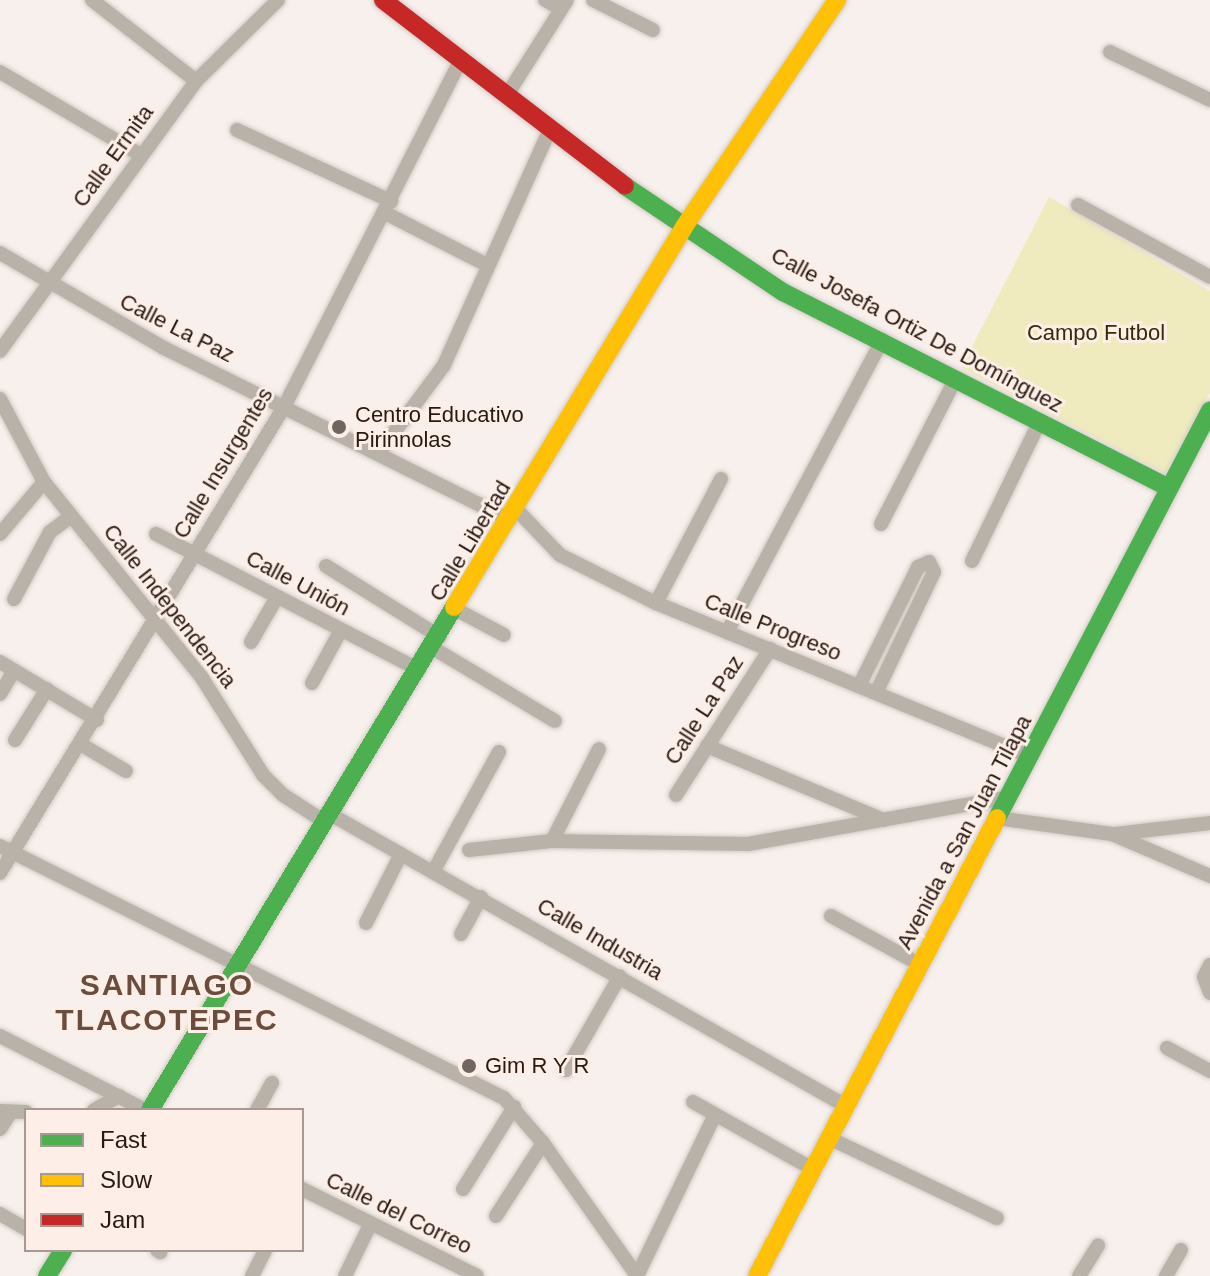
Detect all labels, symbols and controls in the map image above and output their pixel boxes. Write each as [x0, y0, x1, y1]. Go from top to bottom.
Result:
street label: Calle Ermita [67, 100, 159, 212]
street label: Calle Josefa Ortiz De Domínguez [767, 242, 1067, 418]
street label: Calle La Paz [115, 288, 239, 368]
park label: Campo Futbol [1027, 320, 1165, 346]
street label: Calle Insurgentes [168, 383, 278, 543]
place label: Centro Educativo Pirinnolas [355, 401, 524, 452]
marker: Centro Educativo Pirinnolas [330, 418, 348, 436]
street label: Calle Libertad [424, 476, 516, 606]
street label: Calle Independencia [98, 519, 242, 693]
street label: Calle Unión [242, 545, 354, 621]
street label: Calle Progreso [701, 588, 845, 666]
street label: Calle La Paz [659, 651, 749, 769]
street label: Avenida a San Juan Tilapa [891, 710, 1037, 954]
street label: Calle Industria [533, 892, 667, 986]
district label: SANTIAGO TLACOTEPEC [55, 967, 279, 1038]
place label: Gim R Y R [485, 1053, 590, 1079]
marker: Gim R Y R [460, 1057, 478, 1075]
legend [24, 1108, 304, 1252]
text: Fast [100, 1126, 147, 1153]
text: Slow [100, 1166, 152, 1193]
street label: Calle del Correo [322, 1166, 476, 1260]
text: Jam [100, 1206, 145, 1233]

